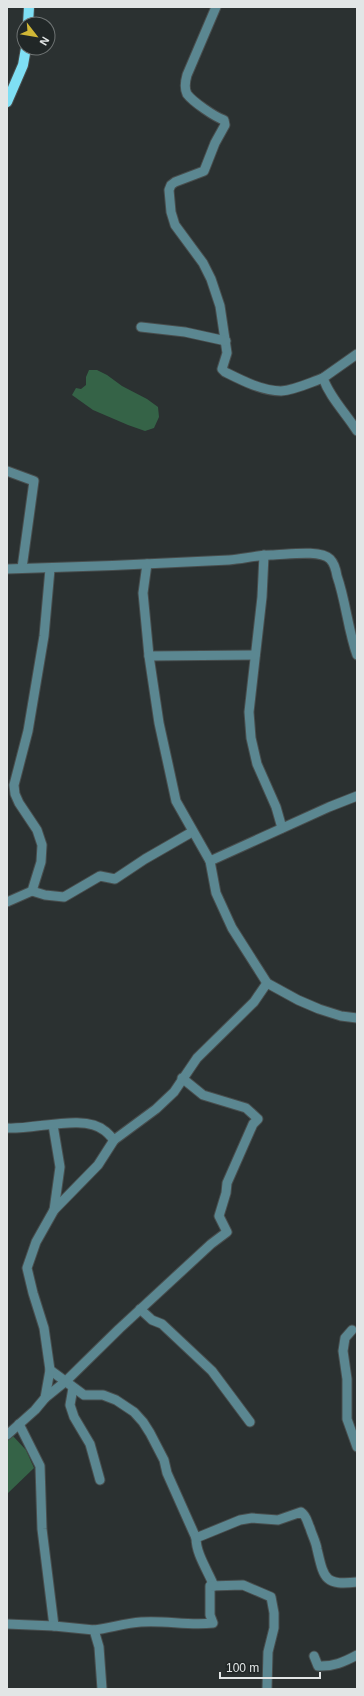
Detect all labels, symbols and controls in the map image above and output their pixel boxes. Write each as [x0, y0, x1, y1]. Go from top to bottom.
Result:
north arrow [16, 16, 56, 56]
text: N [37, 35, 52, 48]
scale bar [220, 1654, 320, 1680]
text: 100 m [226, 1661, 259, 1675]

